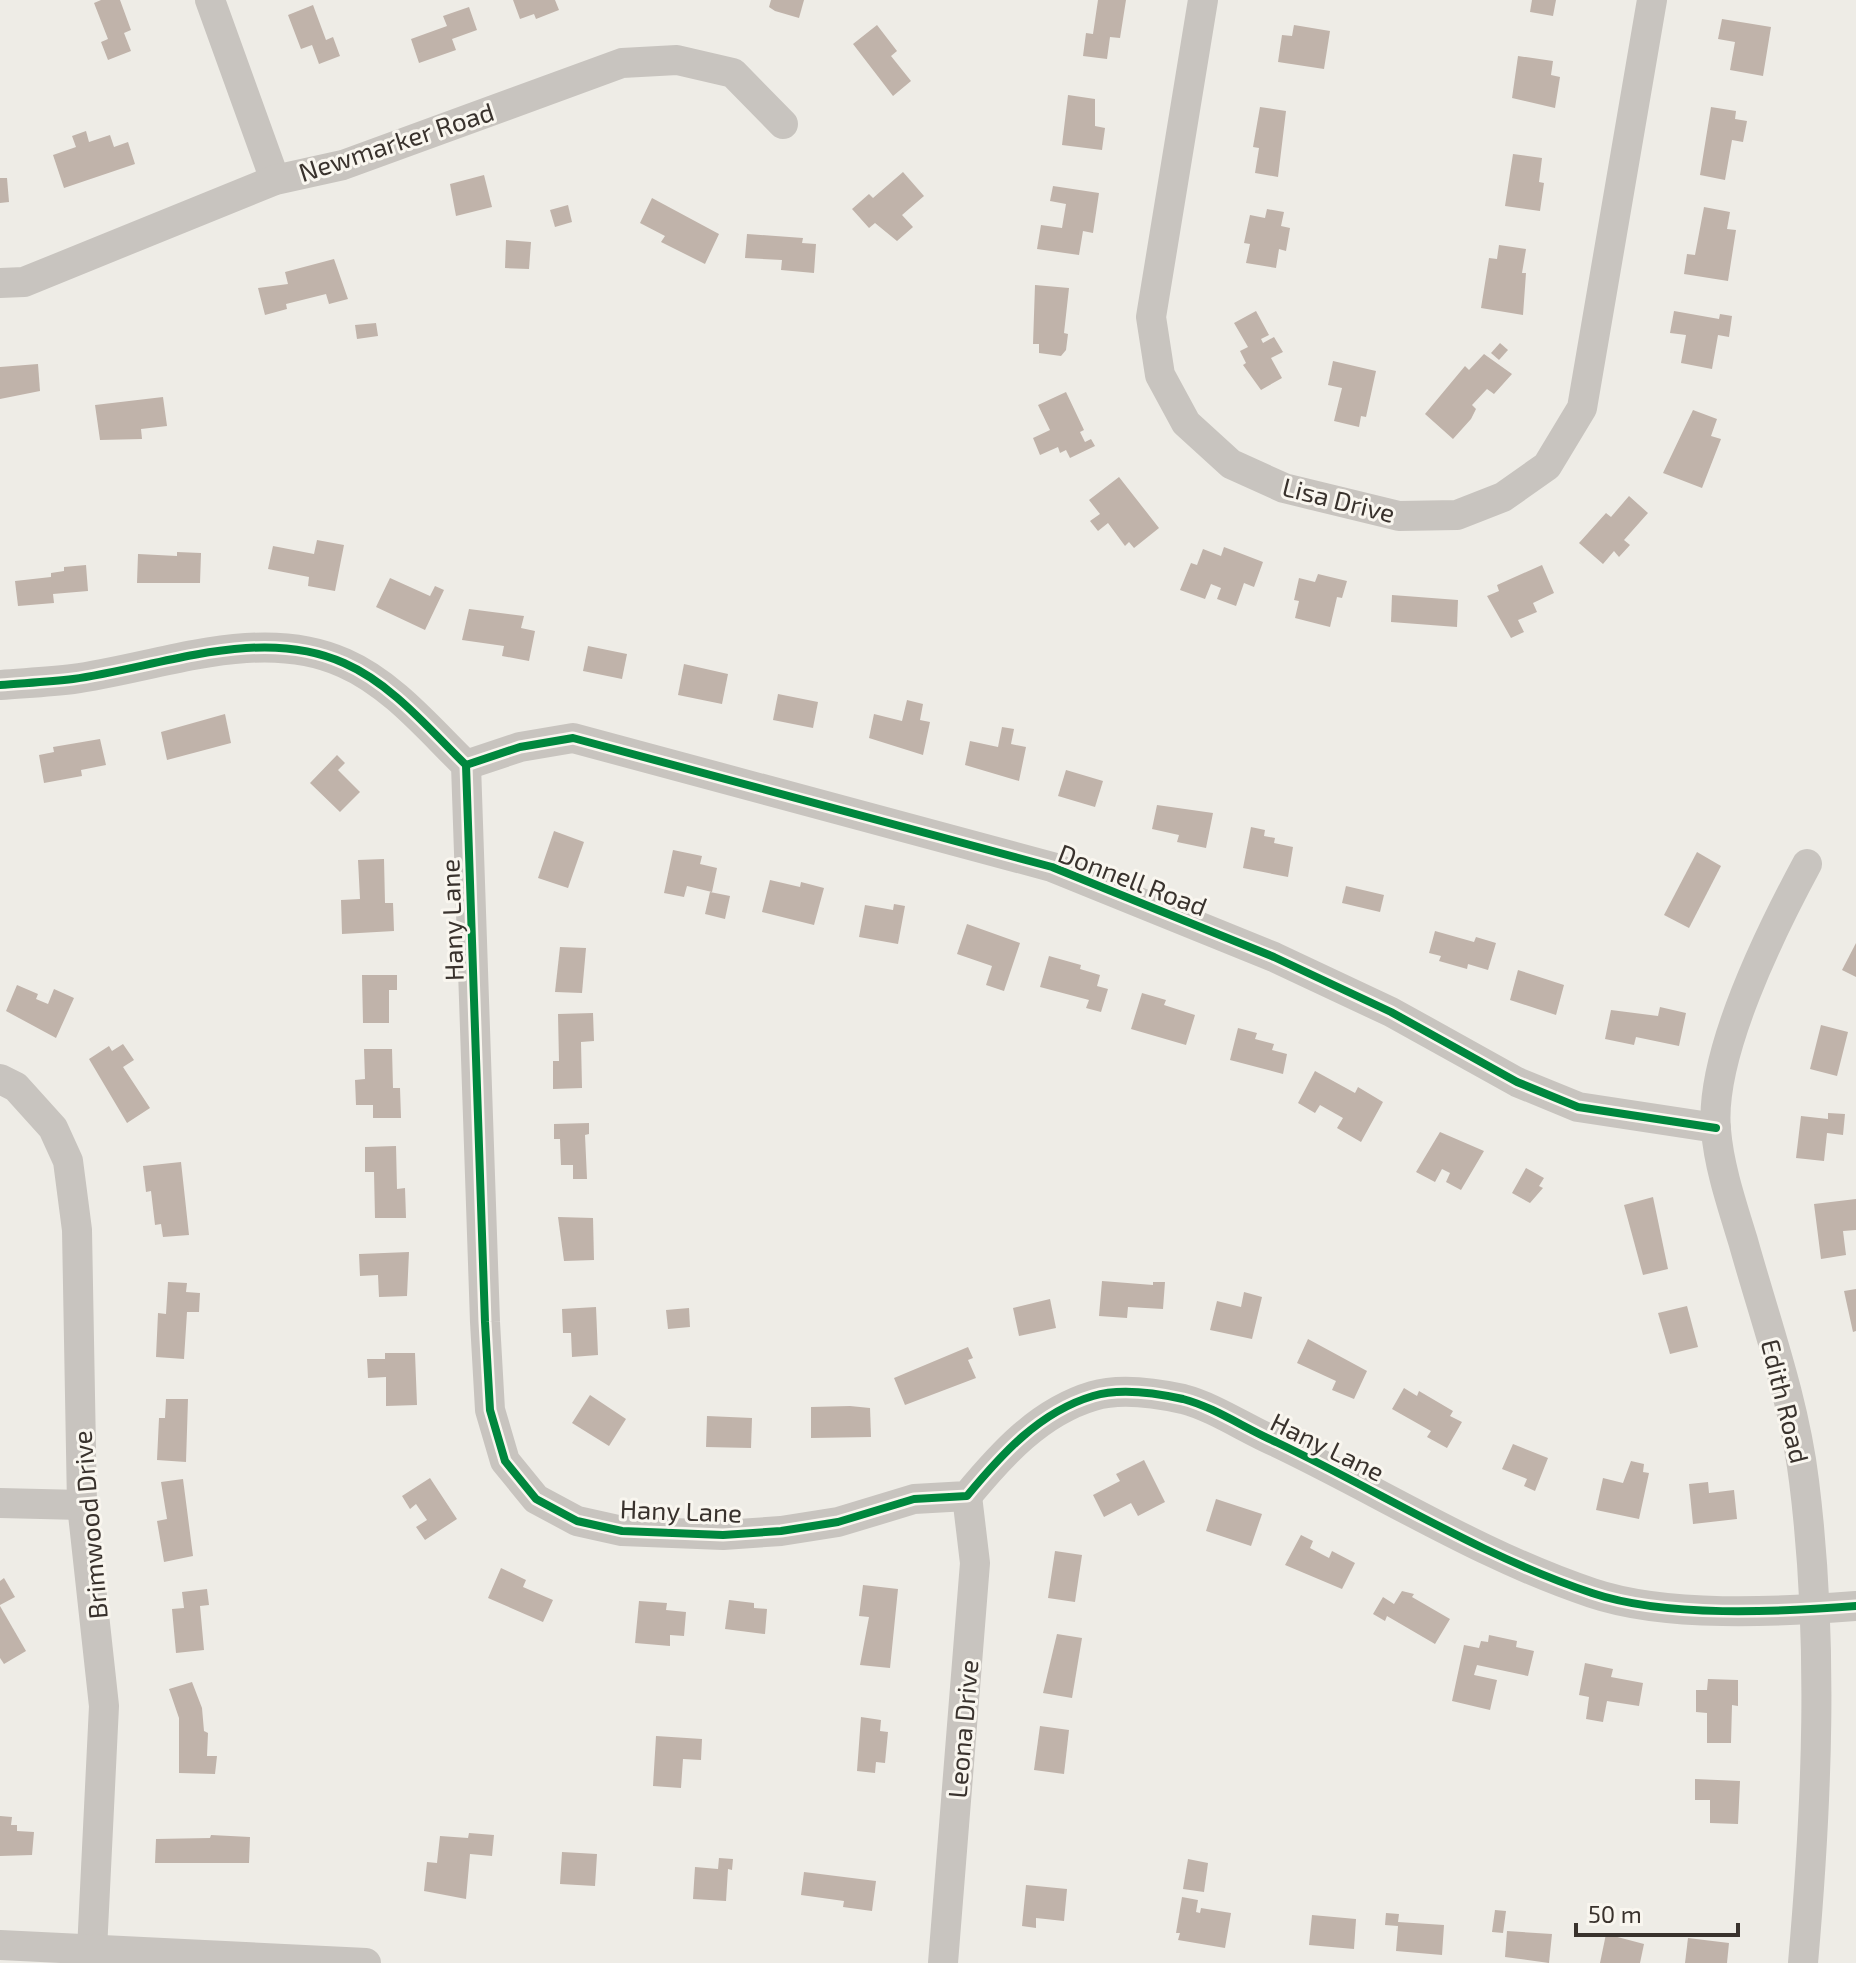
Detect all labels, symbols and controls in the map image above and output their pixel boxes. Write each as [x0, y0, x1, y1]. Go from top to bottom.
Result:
street label: Newmarker Road [294, 95, 498, 187]
street label: Lisa Drive [1280, 470, 1398, 528]
street label: Donnell Road [1054, 836, 1212, 922]
street label: Hany Lane [433, 858, 469, 982]
street label: Edith Road [1756, 1336, 1816, 1466]
street label: Hany Lane [1266, 1405, 1390, 1487]
street label: Brimwood Drive [65, 1429, 113, 1621]
street label: Hany Lane [619, 1492, 743, 1528]
street label: Leona Drive [941, 1658, 983, 1800]
scale bar [1576, 1887, 1738, 1937]
text: 50 m [1588, 1899, 1642, 1928]

